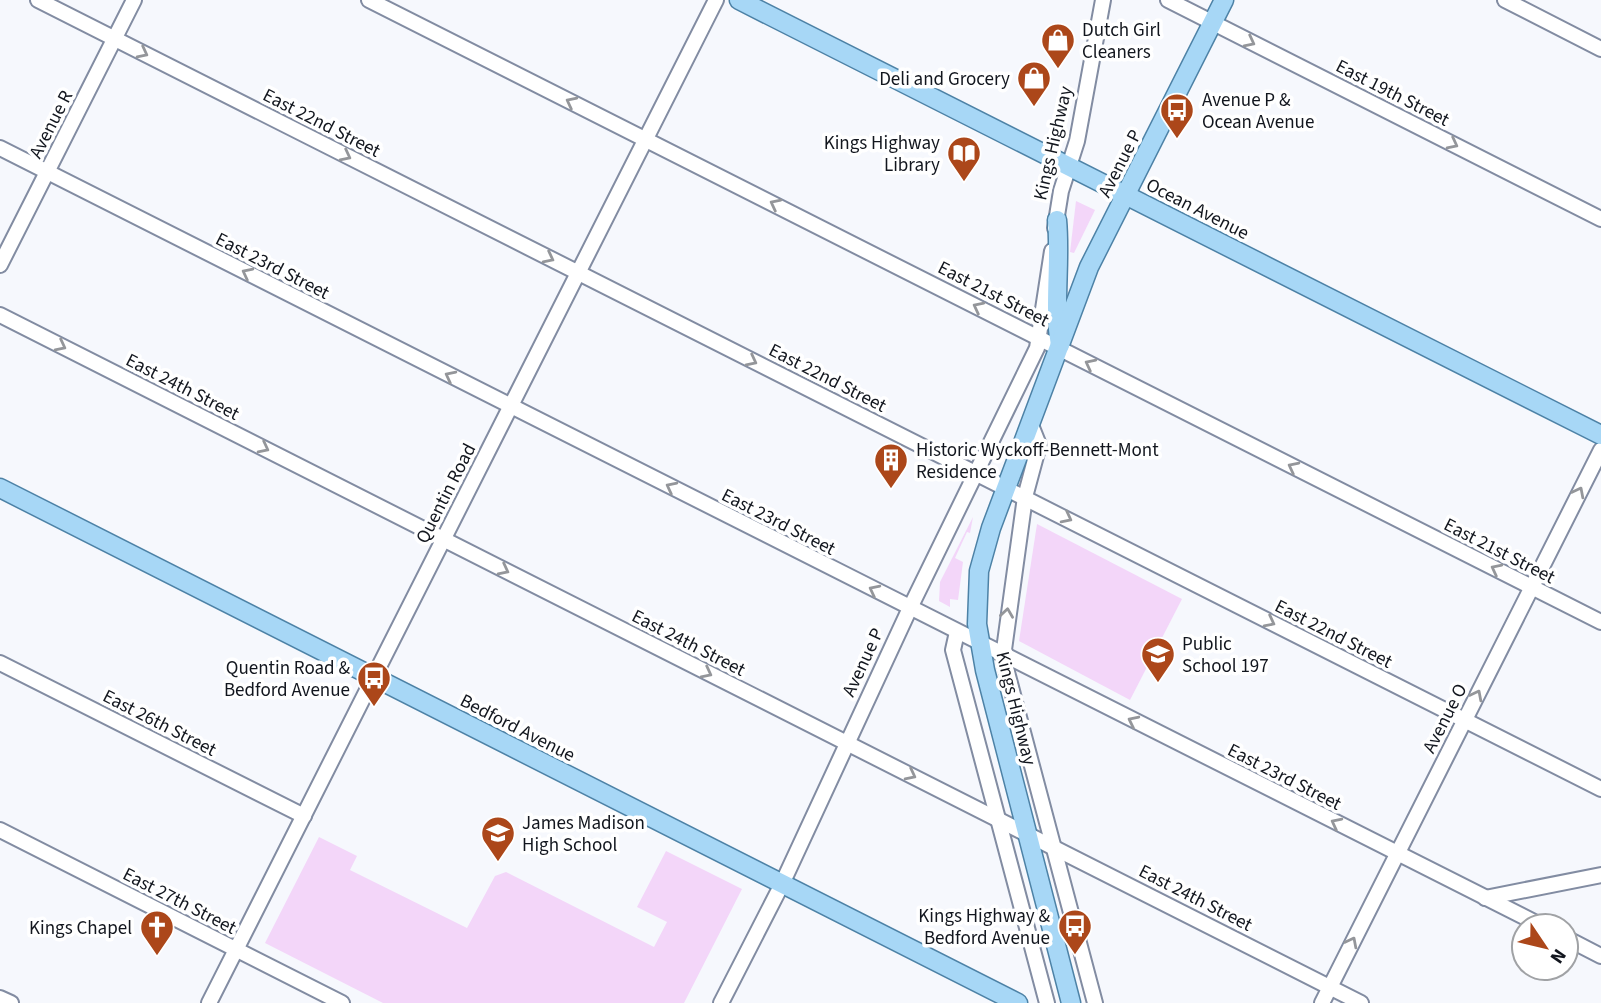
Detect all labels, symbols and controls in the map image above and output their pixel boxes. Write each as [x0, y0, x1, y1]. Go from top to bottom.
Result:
place label: Dutch Girl Cleaners [1082, 17, 1161, 66]
shop icon: Dutch Girl Cleaners [1039, 21, 1077, 70]
one-way arrow [1243, 33, 1255, 47]
one-way arrow [136, 45, 148, 59]
street label: East 19th Street [1331, 53, 1454, 134]
shop icon: Deli and Grocery [1015, 59, 1053, 108]
place label: Deli and Grocery [879, 66, 1010, 93]
street label: East 22nd Street [258, 82, 385, 165]
street label: Kings Highway [1027, 84, 1080, 203]
street label: Avenue R [23, 86, 80, 163]
place label: Avenue P & Ocean Avenue [1202, 87, 1314, 136]
bus stop icon: Avenue P & Ocean Avenue [1158, 91, 1196, 140]
one-way arrow [566, 97, 578, 111]
street label: Avenue P [1092, 125, 1149, 202]
place label: Kings Highway Library [824, 130, 940, 179]
library icon: Kings Highway Library [945, 134, 983, 183]
one-way arrow [1446, 136, 1459, 150]
one-way arrow [339, 147, 351, 161]
street label: Ocean Avenue [1141, 172, 1254, 247]
one-way arrow [769, 199, 782, 213]
street label: East 23rd Street [211, 226, 334, 307]
one-way arrow [542, 250, 554, 264]
street label: East 21st Street [933, 255, 1054, 334]
one-way arrow [242, 268, 254, 282]
one-way arrow [973, 301, 985, 315]
one-way arrow [54, 337, 66, 351]
street label: East 22nd Street [764, 337, 891, 420]
street label: East 24th Street [121, 347, 244, 428]
one-way arrow [745, 352, 757, 366]
one-way arrow [1085, 358, 1097, 372]
one-way arrow [445, 370, 457, 384]
place label: Historic Wyckoff-Bennett-Mont Residence [916, 437, 1159, 486]
street label: Quentin Road [410, 439, 483, 548]
one-way arrow [257, 440, 269, 454]
building icon: Historic Wyckoff-Bennett-Mont Residence [872, 441, 910, 490]
one-way arrow [1288, 461, 1300, 475]
one-way arrow [666, 482, 678, 496]
street label: East 23rd Street [717, 482, 840, 563]
one-way arrow [1571, 487, 1585, 499]
one-way arrow [1060, 510, 1072, 524]
street label: East 21st Street [1439, 512, 1560, 591]
one-way arrow [497, 562, 509, 576]
one-way arrow [1491, 564, 1503, 578]
one-way arrow [869, 585, 881, 599]
street label: East 22nd Street [1270, 593, 1397, 676]
street label: East 24th Street [627, 603, 750, 684]
one-way arrow [1000, 608, 1015, 619]
one-way arrow [1263, 613, 1275, 627]
street label: Avenue P [836, 624, 891, 701]
place label: Public School 197 [1182, 631, 1269, 680]
school or university icon: Public School 197 [1139, 635, 1177, 684]
street label: Kings Highway [988, 649, 1043, 768]
place label: Quentin Road & Bedford Avenue [224, 655, 350, 704]
bus stop icon: Quentin Road & Bedford Avenue [355, 659, 393, 708]
one-way arrow [700, 664, 712, 678]
street label: Avenue O [1416, 679, 1474, 758]
street label: East 26th Street [98, 683, 221, 764]
street label: Bedford Avenue [455, 688, 580, 769]
one-way arrow [1468, 690, 1482, 702]
one-way arrow [1128, 716, 1140, 730]
street label: East 23rd Street [1223, 737, 1346, 818]
one-way arrow [903, 767, 916, 781]
place label: James Madison High School [522, 810, 645, 859]
school or university icon: James Madison High School [479, 814, 517, 863]
one-way arrow [1331, 817, 1343, 831]
street label: East 24th Street [1134, 858, 1257, 939]
street label: East 27th Street [118, 861, 241, 942]
place label: Kings Highway & Bedford Avenue [918, 903, 1050, 952]
bus stop icon: Kings Highway & Bedford Avenue [1056, 907, 1094, 956]
church icon: Kings Chapel [138, 908, 176, 957]
north arrow [1510, 912, 1580, 982]
place label: Kings Chapel [29, 915, 132, 942]
one-way arrow [1344, 937, 1358, 949]
text: N [1543, 943, 1572, 969]

